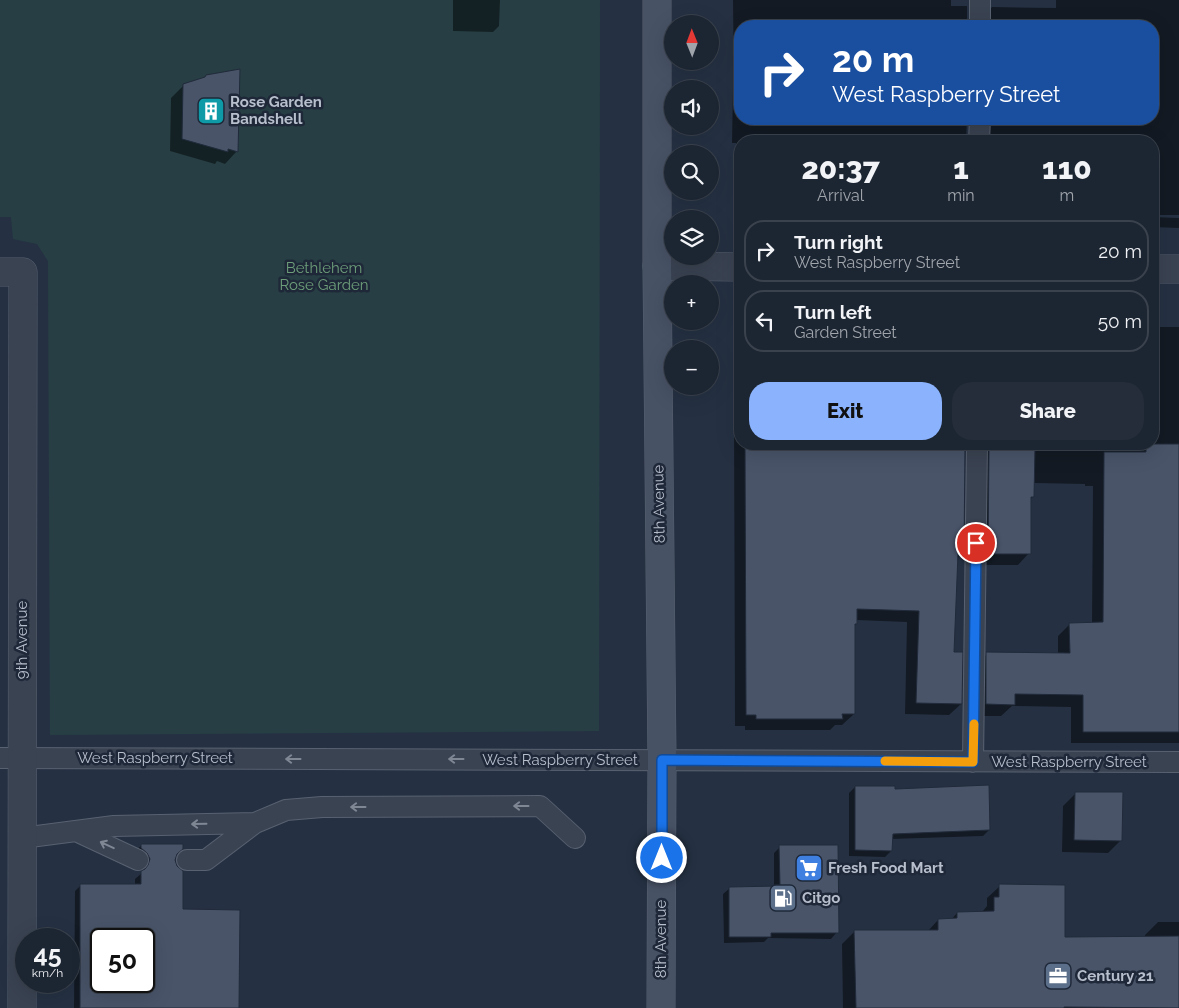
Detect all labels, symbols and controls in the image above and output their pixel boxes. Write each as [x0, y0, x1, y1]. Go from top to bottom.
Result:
north arrow [664, 15, 719, 70]
map controls [664, 15, 719, 395]
text: 20 m [832, 39, 914, 80]
icon: right [749, 40, 814, 105]
button: sound [664, 80, 719, 135]
text: West Raspberry Street [832, 81, 1060, 107]
place label: Rose Garden Bandshell [230, 93, 322, 128]
building icon: Rose Garden Bandshell [196, 96, 226, 126]
button: search [664, 145, 719, 200]
text: 20:37 [801, 151, 880, 186]
text: 1 [953, 151, 969, 186]
text: 110 [1042, 151, 1092, 186]
text: Arrival [817, 186, 864, 205]
text: min [947, 186, 975, 205]
text: m [1059, 186, 1074, 205]
button: layers [664, 210, 719, 265]
text: Turn right [794, 231, 883, 253]
icon: right [751, 237, 779, 265]
text: 20 m [1098, 240, 1142, 262]
text: West Raspberry Street [794, 253, 960, 272]
park label: Bethlehem Rose Garden [279, 259, 369, 294]
button: + [664, 275, 719, 330]
text: Turn left [794, 301, 871, 323]
icon: left [751, 307, 779, 335]
text: 50 m [1098, 310, 1142, 332]
text: Garden Street [794, 323, 897, 342]
button: − [664, 340, 719, 395]
button: Exit [749, 382, 942, 440]
button: Share [952, 382, 1144, 440]
street label: 8th Avenue [649, 464, 669, 543]
pin [955, 522, 997, 564]
icon: arrive [962, 529, 990, 557]
street label: 9th Avenue [13, 601, 31, 679]
street label: West Raspberry Street [77, 749, 233, 767]
street label: West Raspberry Street [482, 751, 638, 769]
street label: West Raspberry Street [991, 753, 1147, 771]
one-way arrow [285, 754, 302, 764]
one-way arrow [448, 754, 464, 764]
one-way arrow [513, 801, 530, 811]
one-way arrow [351, 802, 367, 812]
one-way arrow [191, 820, 207, 829]
position arrow [635, 831, 687, 883]
one-way arrow [100, 840, 115, 850]
supermarket icon: Fresh Food Mart [794, 853, 824, 883]
place label: Fresh Food Mart [828, 859, 944, 877]
fuel station icon: Citgo [768, 883, 798, 913]
place label: Citgo [802, 889, 840, 907]
street label: 8th Avenue [652, 899, 670, 978]
speed limit sign: 50 [90, 928, 155, 993]
text: 45 [33, 939, 62, 969]
office icon: Century 21 [1043, 961, 1073, 991]
text: km/h [32, 966, 63, 980]
place label: Century 21 [1077, 967, 1154, 985]

